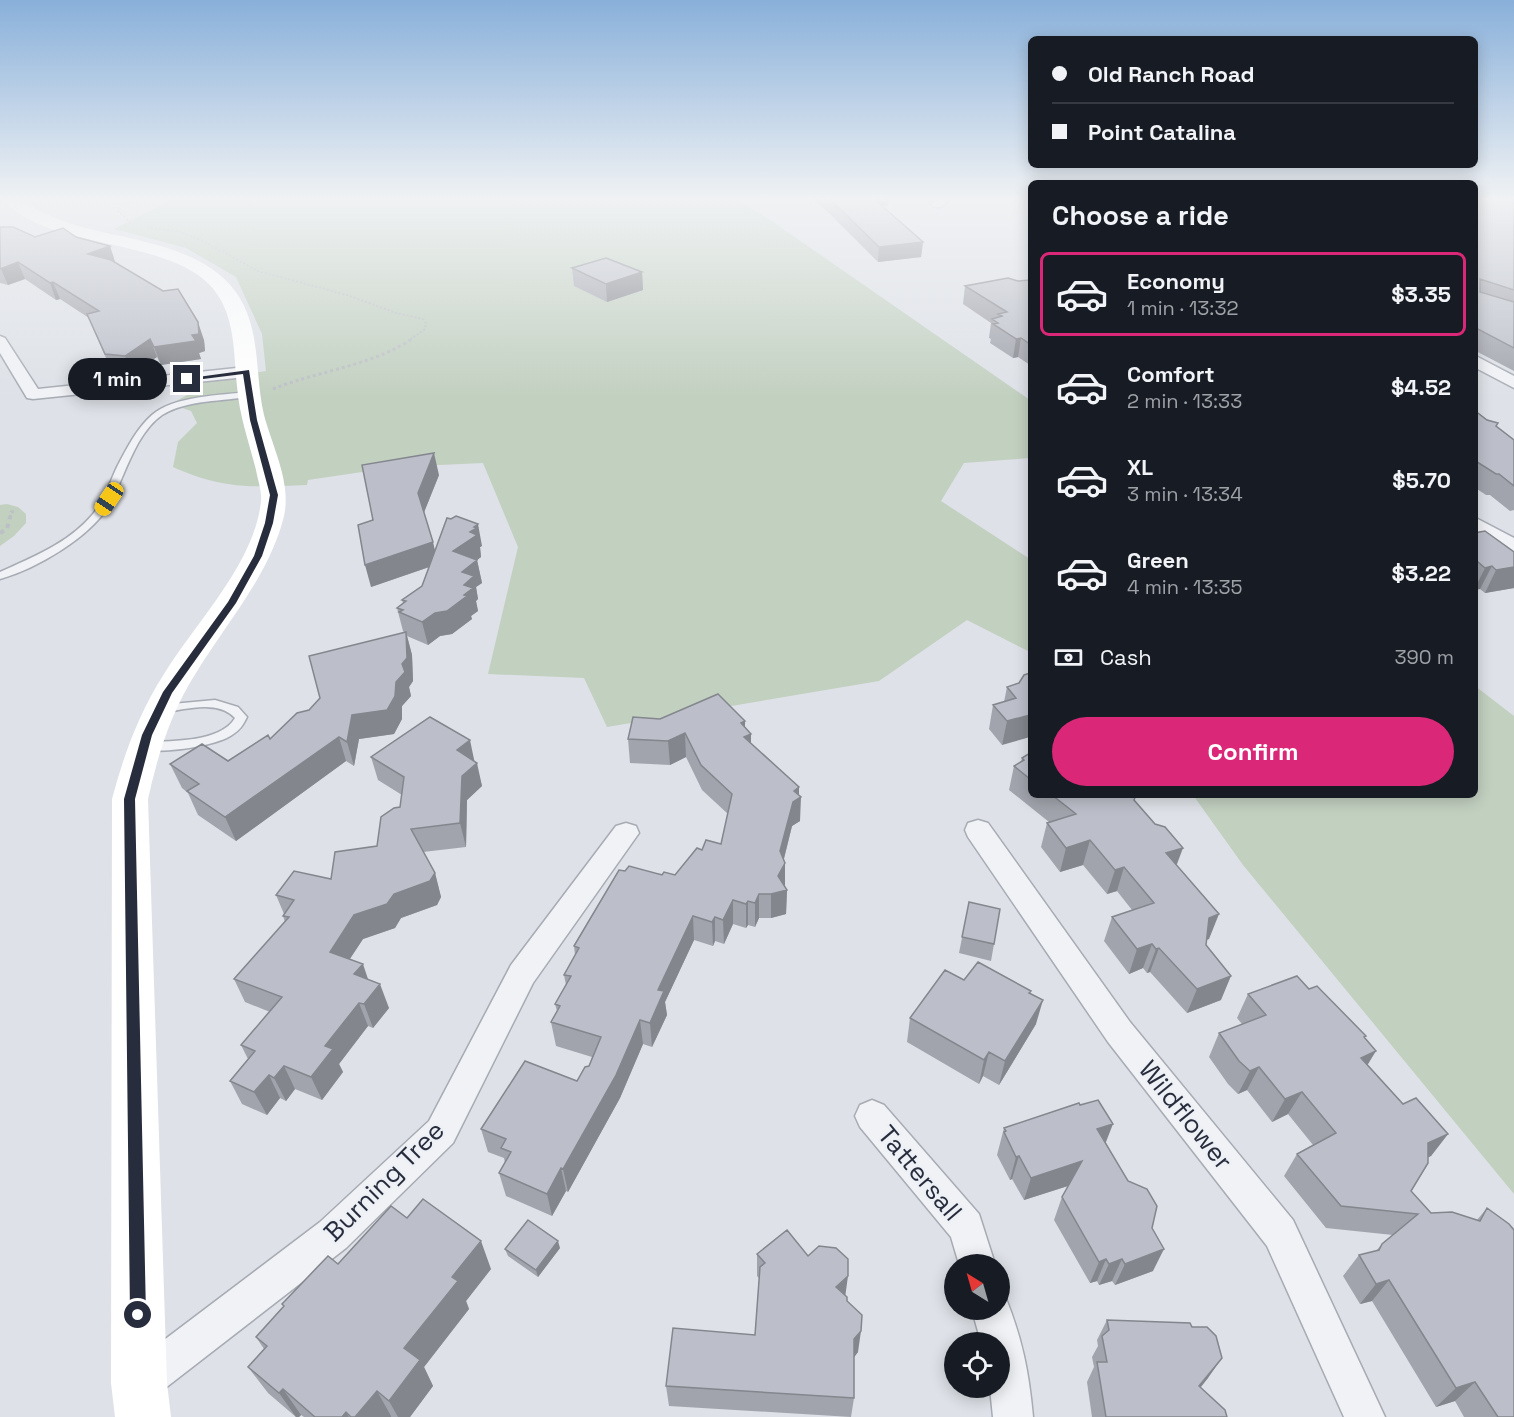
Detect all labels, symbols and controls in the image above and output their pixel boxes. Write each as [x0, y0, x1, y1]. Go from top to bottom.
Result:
text: Old Ranch Road [1088, 60, 1254, 88]
text: Point Catalina [1088, 118, 1236, 146]
text: Choose a ride [1052, 198, 1229, 233]
icon: car [1055, 267, 1109, 321]
text: Economy [1127, 267, 1225, 295]
text: $3.35 [1391, 280, 1451, 308]
text: 1 min · 13:32 [1127, 295, 1239, 321]
callout: 1 min [67, 358, 166, 400]
icon: car [1055, 360, 1109, 414]
text: Comfort [1127, 360, 1215, 388]
route end [173, 365, 200, 392]
text: 1 min [93, 366, 142, 392]
text: $4.52 [1391, 373, 1451, 401]
text: 2 min · 13:33 [1127, 388, 1242, 414]
icon: car [1055, 453, 1109, 507]
text: XL [1127, 453, 1153, 481]
text: $5.70 [1392, 466, 1451, 494]
car [91, 479, 127, 519]
text: 3 min · 13:34 [1127, 481, 1243, 507]
icon: car [1055, 546, 1109, 600]
text: Green [1127, 546, 1189, 574]
text: $3.22 [1392, 559, 1451, 587]
text: 4 min · 13:35 [1127, 574, 1243, 600]
icon: cash [1052, 641, 1085, 674]
text: Cash [1100, 643, 1152, 671]
text: 390 m [1395, 644, 1454, 670]
button: Confirm [1052, 717, 1454, 786]
street label: Wildflower [1132, 1053, 1240, 1177]
street label: Burning Tree [316, 1113, 452, 1249]
street label: Tattersall [870, 1118, 970, 1228]
north arrow [944, 1254, 1010, 1320]
map controls [944, 1254, 1010, 1398]
route start [124, 1301, 151, 1328]
button: locate [944, 1332, 1010, 1398]

